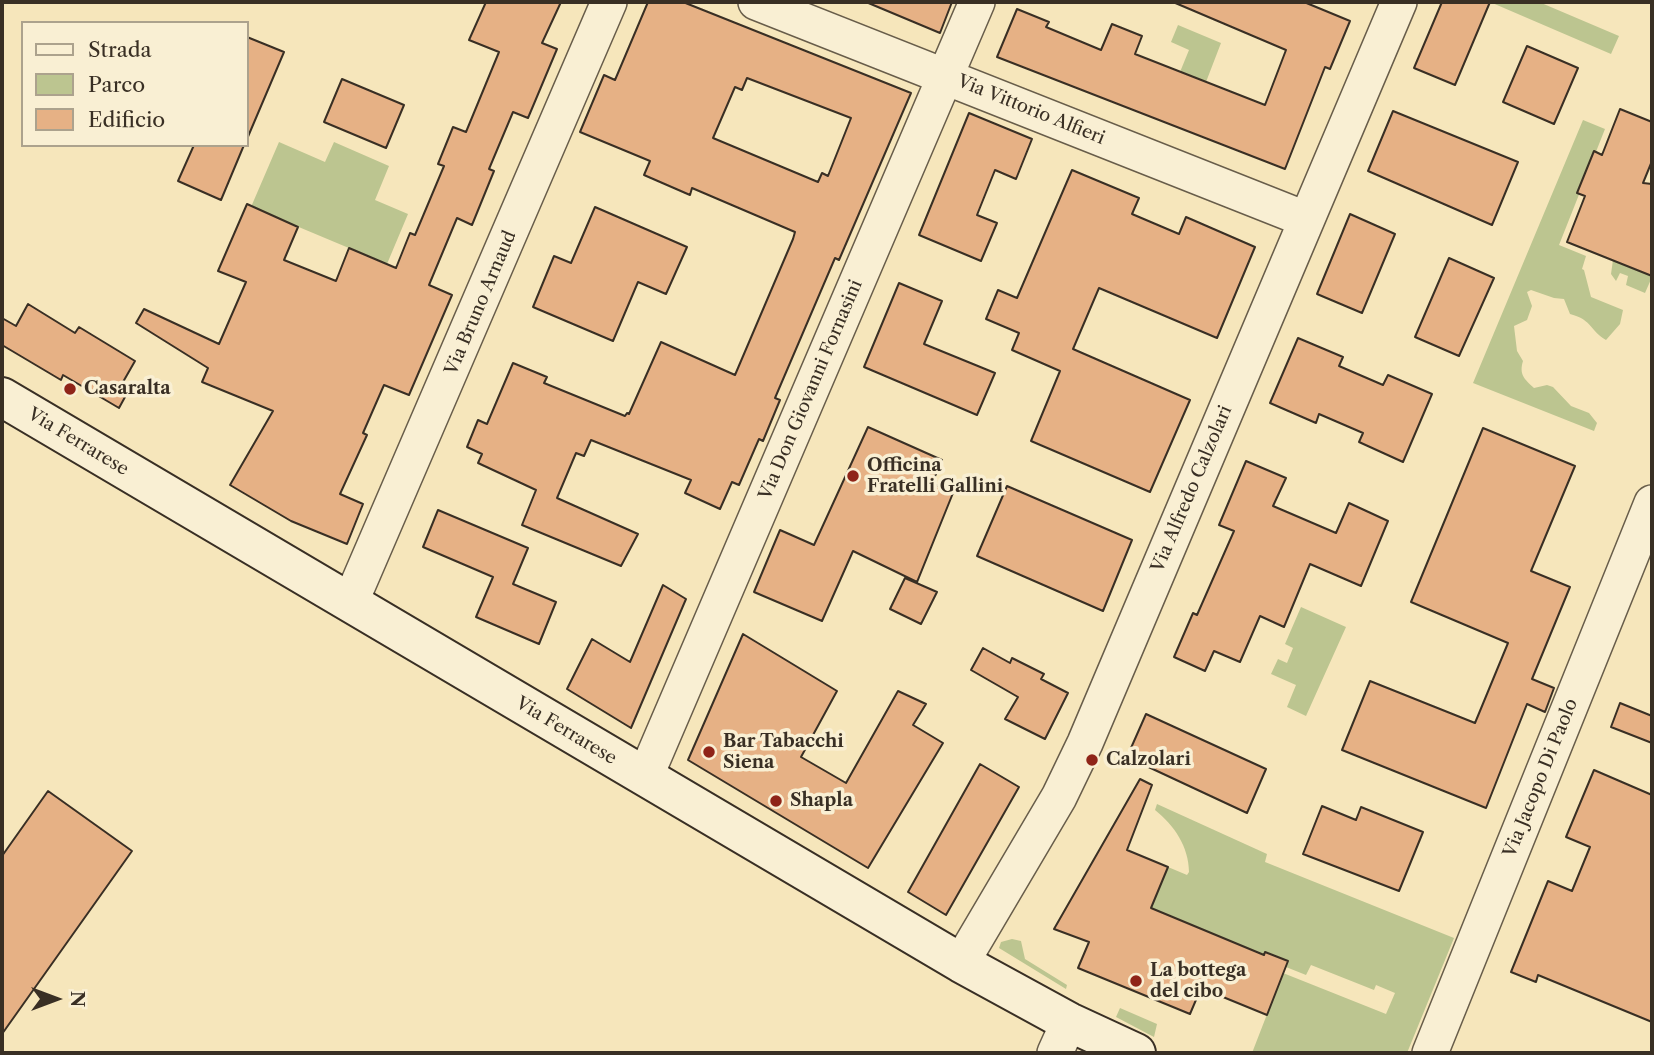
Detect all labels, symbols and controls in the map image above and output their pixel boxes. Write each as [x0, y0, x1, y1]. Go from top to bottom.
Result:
legend [21, 21, 248, 147]
text: Strada [88, 37, 152, 62]
street label: Via Vittorio Alfieri [954, 71, 1108, 149]
text: Parco [88, 72, 145, 97]
text: Edificio [88, 107, 165, 132]
street label: Via Bruno Arnaud [441, 228, 521, 378]
street label: Via Don Giovanni Fornasini [755, 277, 867, 503]
place label: Casaralta [84, 378, 171, 400]
marker: Casaralta [62, 381, 78, 397]
street label: Via Alfredo Calzolari [1147, 402, 1237, 576]
street label: Via Ferrarese [24, 403, 132, 481]
place label: Officina Fratelli Gallini [867, 455, 1003, 498]
marker: Officina Fratelli Gallini [845, 468, 861, 484]
street label: Via Ferrarese [512, 692, 620, 770]
street label: Via Jacopo Di Paolo [1499, 696, 1583, 860]
place label: Bar Tabacchi Siena [723, 731, 844, 774]
marker: Bar Tabacchi Siena [701, 744, 717, 760]
place label: Calzolari [1106, 749, 1191, 771]
marker: Calzolari [1084, 752, 1100, 768]
place label: Shapla [790, 790, 853, 812]
marker: Shapla [768, 793, 784, 809]
place label: La bottega del cibo [1150, 960, 1247, 1002]
north arrow [21, 964, 91, 1034]
marker: La bottega del cibo [1128, 973, 1144, 989]
text: N [66, 991, 89, 1007]

